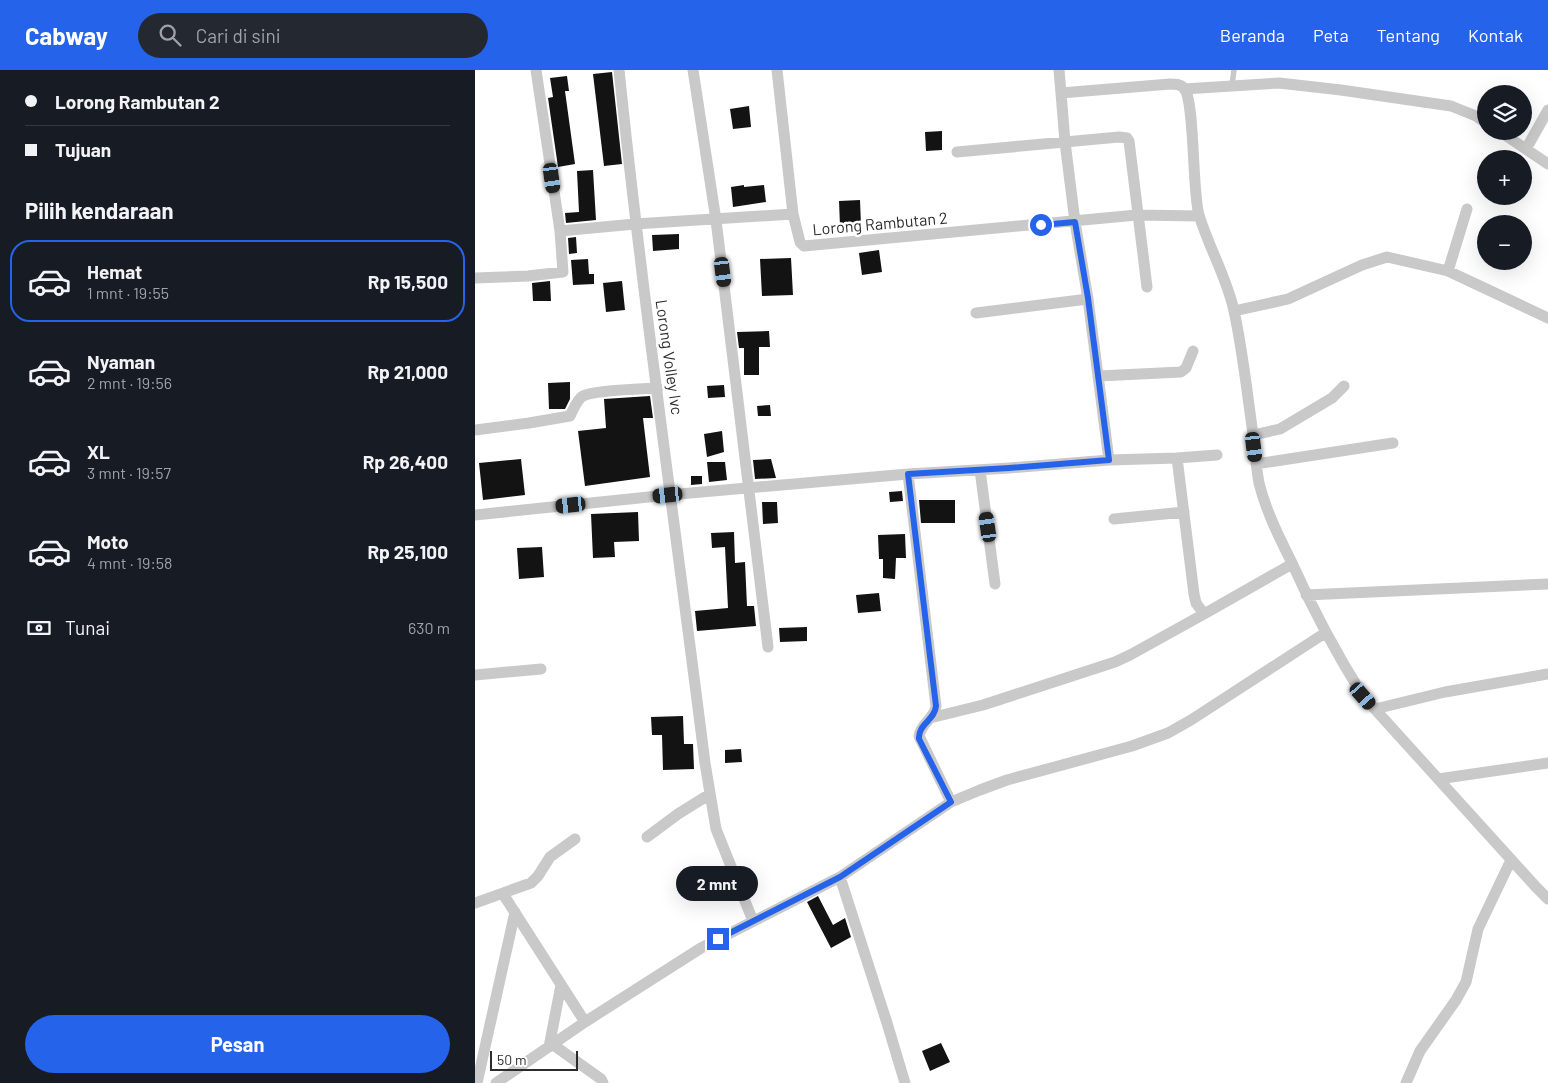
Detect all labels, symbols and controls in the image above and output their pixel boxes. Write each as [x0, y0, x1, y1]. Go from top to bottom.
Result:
search box [138, 13, 488, 58]
text: Cabway [25, 21, 108, 50]
icon: search [156, 21, 184, 49]
text: Cari di sini [196, 24, 281, 47]
text: Beranda [1220, 24, 1285, 46]
text: Peta [1313, 24, 1349, 46]
text: Tentang [1377, 24, 1440, 46]
text: Kontak [1468, 24, 1523, 46]
map controls [1477, 85, 1532, 270]
button: layers [1477, 85, 1532, 140]
text: Lorong Rambutan 2 [55, 90, 220, 113]
text: Tujuan [55, 138, 111, 161]
button: + [1477, 150, 1532, 205]
car [542, 162, 561, 194]
text: Pilih kendaraan [25, 197, 173, 223]
street label: Lorong Rambutan 2 [812, 208, 948, 238]
route start [1030, 214, 1052, 236]
button: − [1477, 215, 1532, 270]
car [713, 256, 732, 288]
icon: car [27, 259, 72, 304]
text: Hemat [87, 260, 142, 283]
text: Rp 15,500 [368, 270, 448, 293]
text: 1 mnt · 19:55 [87, 283, 169, 302]
street label: Lorong Volley Ivc [653, 298, 687, 416]
icon: car [27, 349, 72, 394]
text: Nyaman [87, 350, 155, 373]
text: Rp 21,000 [367, 360, 448, 383]
text: 2 mnt · 19:56 [87, 373, 172, 392]
car [1244, 431, 1263, 463]
icon: car [27, 439, 72, 484]
text: XL [87, 440, 110, 463]
text: Rp 26,400 [363, 450, 448, 473]
text: 3 mnt · 19:57 [87, 463, 171, 482]
car [652, 486, 683, 504]
car [555, 496, 586, 514]
car [978, 511, 997, 543]
icon: car [27, 529, 72, 574]
text: Moto [87, 530, 129, 553]
text: Rp 25,100 [367, 540, 448, 563]
text: 4 mnt · 19:58 [87, 553, 172, 572]
icon: cash [25, 614, 53, 642]
text: Tunai [65, 616, 110, 639]
text: 630 m [408, 618, 450, 637]
car [1347, 680, 1378, 712]
callout: 2 mnt [677, 866, 759, 902]
text: 2 mnt [697, 874, 737, 893]
route end [707, 928, 729, 950]
button: Pesan [25, 1015, 450, 1073]
scale bar [490, 1048, 577, 1071]
text: 50 m [497, 1051, 526, 1068]

